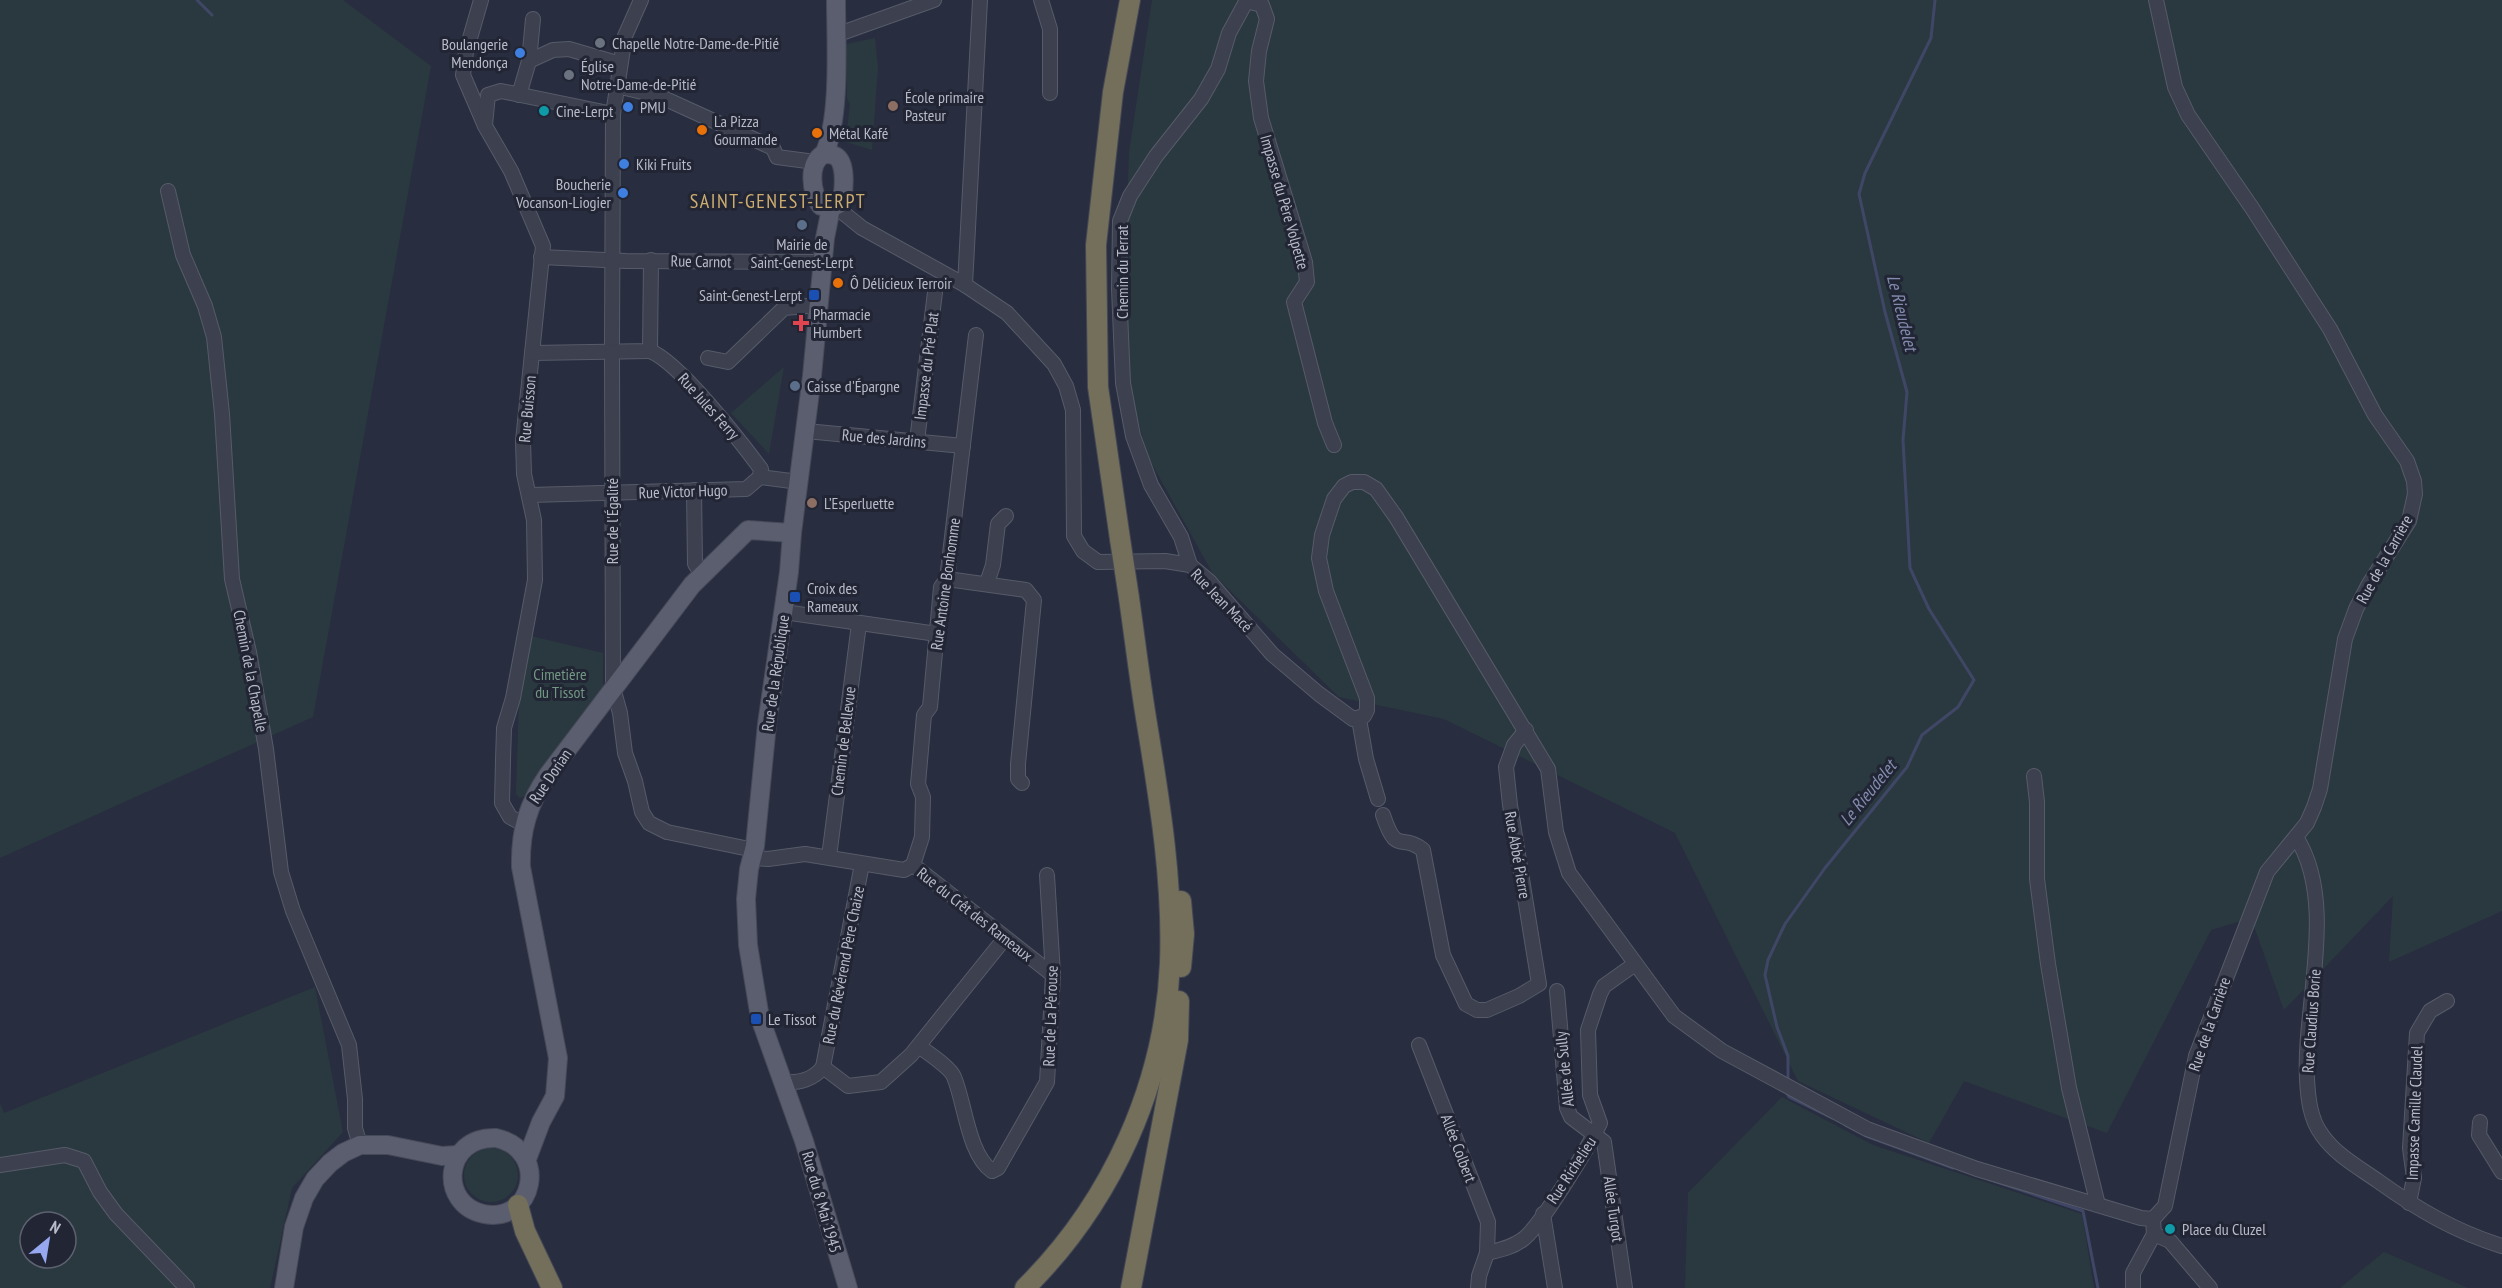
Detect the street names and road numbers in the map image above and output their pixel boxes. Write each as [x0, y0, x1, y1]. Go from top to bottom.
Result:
street label: Impasse du Père Volpette [1256, 132, 1314, 272]
street label: Chemin du Terrat [1112, 224, 1132, 319]
street label: Rue Carnot [670, 250, 732, 272]
street label: Impasse du Pré Plat [909, 310, 943, 421]
street label: Rue Jules Ferry [674, 369, 744, 443]
street label: Rue Buisson [514, 375, 540, 443]
street label: Rue des Jardins [841, 424, 927, 452]
street label: Rue de l'Égalité [602, 478, 622, 564]
street label: Rue Victor Hugo [638, 479, 728, 503]
street label: Rue de la Carrière [2351, 511, 2417, 607]
street label: Rue Antoine Bonhomme [926, 517, 964, 651]
street label: Rue Jean Macé [1187, 564, 1257, 636]
street label: Chemin de la Chapelle [229, 608, 273, 734]
street label: Rue de la République [757, 614, 793, 732]
street label: Chemin de Bellevue [826, 685, 860, 797]
street label: Rue Dorian [525, 745, 575, 807]
street label: Rue Abbé Pierre [1500, 810, 1536, 900]
street label: Rue du Crêt des Rameaux [913, 863, 1037, 966]
street label: Rue du Révérend Père Chaize [818, 884, 868, 1046]
street label: Rue de La Pérouse [1038, 965, 1062, 1067]
street label: Rue Claudius Borie [2297, 968, 2325, 1074]
street label: Rue de la Carrière [2184, 974, 2234, 1074]
street label: Allée de Sully [1550, 1030, 1578, 1108]
street label: Impasse Camille Claudel [2402, 1045, 2426, 1181]
street label: Allée Colbert [1437, 1111, 1481, 1186]
street label: Rue Richelieu [1542, 1133, 1600, 1207]
street label: Rue du 8 Mai 1945 [798, 1149, 846, 1255]
street label: Allée Turgot [1599, 1175, 1629, 1244]

